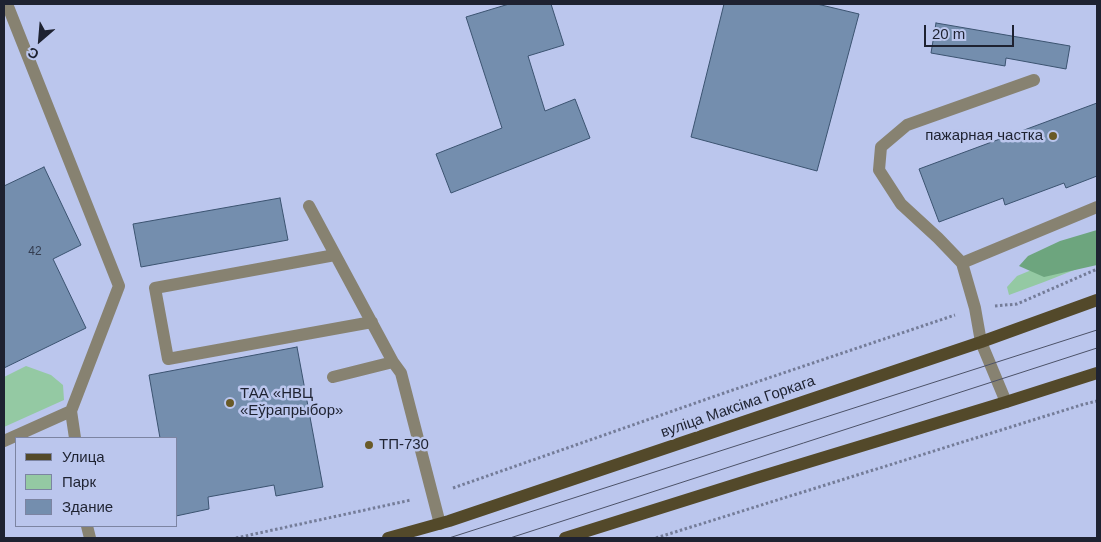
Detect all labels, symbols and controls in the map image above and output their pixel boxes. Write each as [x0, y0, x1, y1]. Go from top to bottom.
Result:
north arrow [15, 15, 65, 65]
scale bar [926, 15, 1016, 47]
text: 20 m [932, 25, 965, 42]
text: С [25, 44, 41, 63]
place label: пажарная частка [925, 127, 1043, 145]
marker: пажарная частка [1047, 130, 1059, 142]
house number: 42 [28, 245, 42, 259]
street label: вуліца Максіма Горкага [659, 372, 817, 442]
place label: ТАА «НВЦ «Еўрапрыбор» [240, 385, 343, 420]
marker: ТАА «НВЦ «Еўрапрыбор» [224, 397, 236, 409]
place label: ТП-730 [379, 436, 429, 454]
legend [15, 437, 178, 527]
marker: ТП-730 [363, 439, 375, 451]
text: Улица [62, 448, 105, 465]
text: Парк [62, 473, 96, 490]
text: Здание [62, 498, 113, 515]

